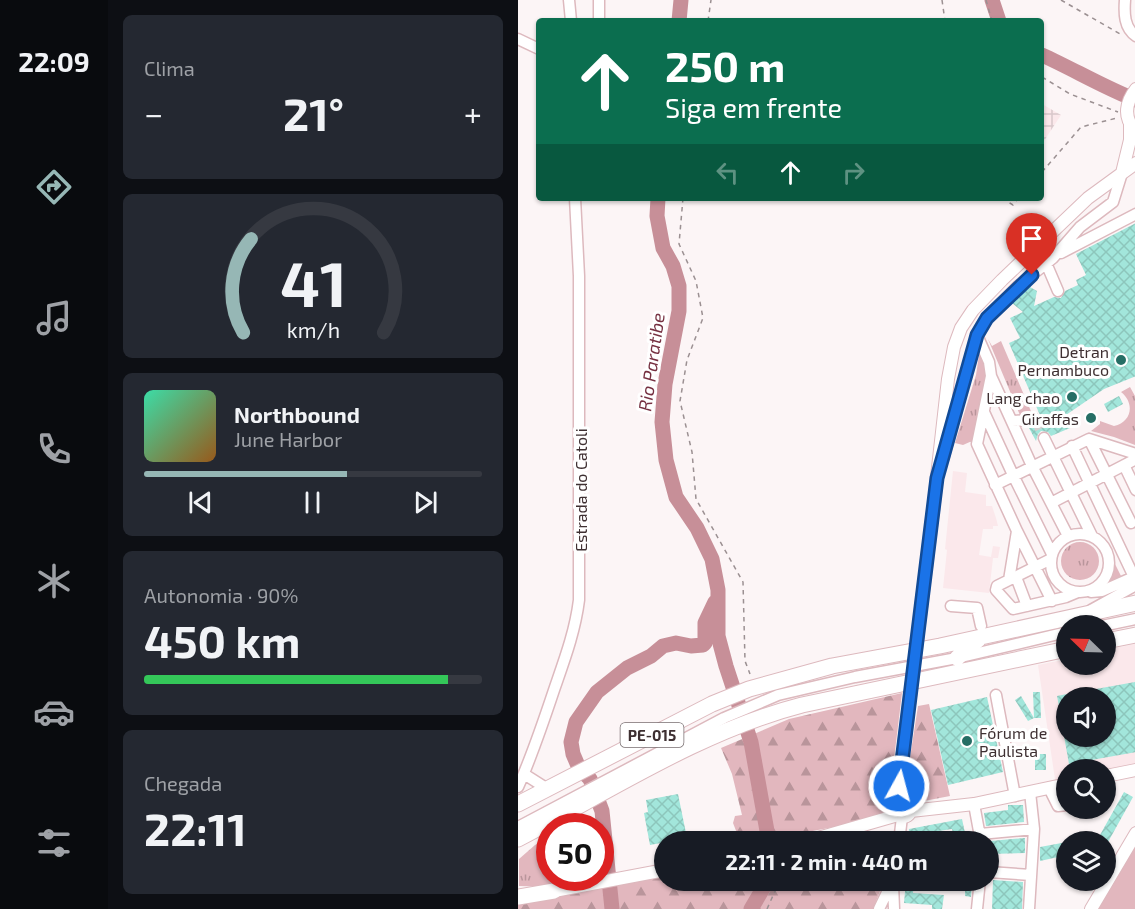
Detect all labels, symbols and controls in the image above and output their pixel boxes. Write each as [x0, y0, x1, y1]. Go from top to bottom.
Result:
text: 250 m [665, 40, 785, 90]
icon: ahead [566, 42, 644, 120]
text: 22:09 [18, 45, 90, 77]
text: Clima [144, 56, 195, 80]
text: 21° [283, 86, 344, 140]
text: Siga em frente [665, 91, 842, 123]
text: − [144, 93, 163, 133]
text: + [464, 93, 482, 133]
icon: left [711, 156, 744, 189]
icon: ahead [774, 156, 807, 189]
icon: right [837, 156, 870, 189]
icon: directions [33, 166, 75, 208]
pin [1006, 213, 1057, 275]
icon: arrive [1015, 222, 1048, 255]
text: 41 [280, 245, 346, 320]
icon: music [33, 297, 75, 339]
water label: Rio Paratibe [633, 311, 669, 413]
text: km/h [286, 317, 340, 342]
place label: Detran Pernambuco [1018, 342, 1109, 379]
marker: Detran Pernambuco [1114, 353, 1128, 367]
place label: Lang chao [986, 388, 1060, 407]
marker: Lang chao [1065, 390, 1079, 404]
text: Northbound [234, 401, 360, 427]
place label: Giraffas [1021, 409, 1079, 428]
marker: Giraffas [1084, 411, 1098, 425]
text: June Harbor [234, 427, 342, 451]
icon: phone [33, 428, 75, 470]
street label: Estrada do Catoli [571, 428, 590, 552]
icon: previous [184, 486, 217, 519]
icon: pause [296, 486, 329, 519]
icon: next [409, 486, 442, 519]
icon: climate [33, 560, 75, 602]
text: Autonomia · 90% [144, 583, 298, 607]
text: 450 km [144, 613, 300, 667]
north arrow [1056, 615, 1116, 675]
map controls [1056, 615, 1116, 891]
button: sound [1056, 687, 1116, 747]
icon: car [33, 691, 75, 733]
road number: PE-015 [620, 723, 684, 747]
place label: Fórum de Paulista [979, 723, 1047, 760]
marker: Fórum de Paulista [960, 734, 974, 748]
position arrow [867, 754, 931, 818]
button: search [1056, 759, 1116, 819]
text: Chegada [144, 771, 222, 795]
text: 22:11 [144, 801, 247, 855]
speed limit sign: 50 [536, 813, 614, 891]
icon: filters [33, 822, 75, 864]
button: layers [1056, 831, 1116, 891]
text: 22:11 · 2 min · 440 m [725, 848, 928, 874]

